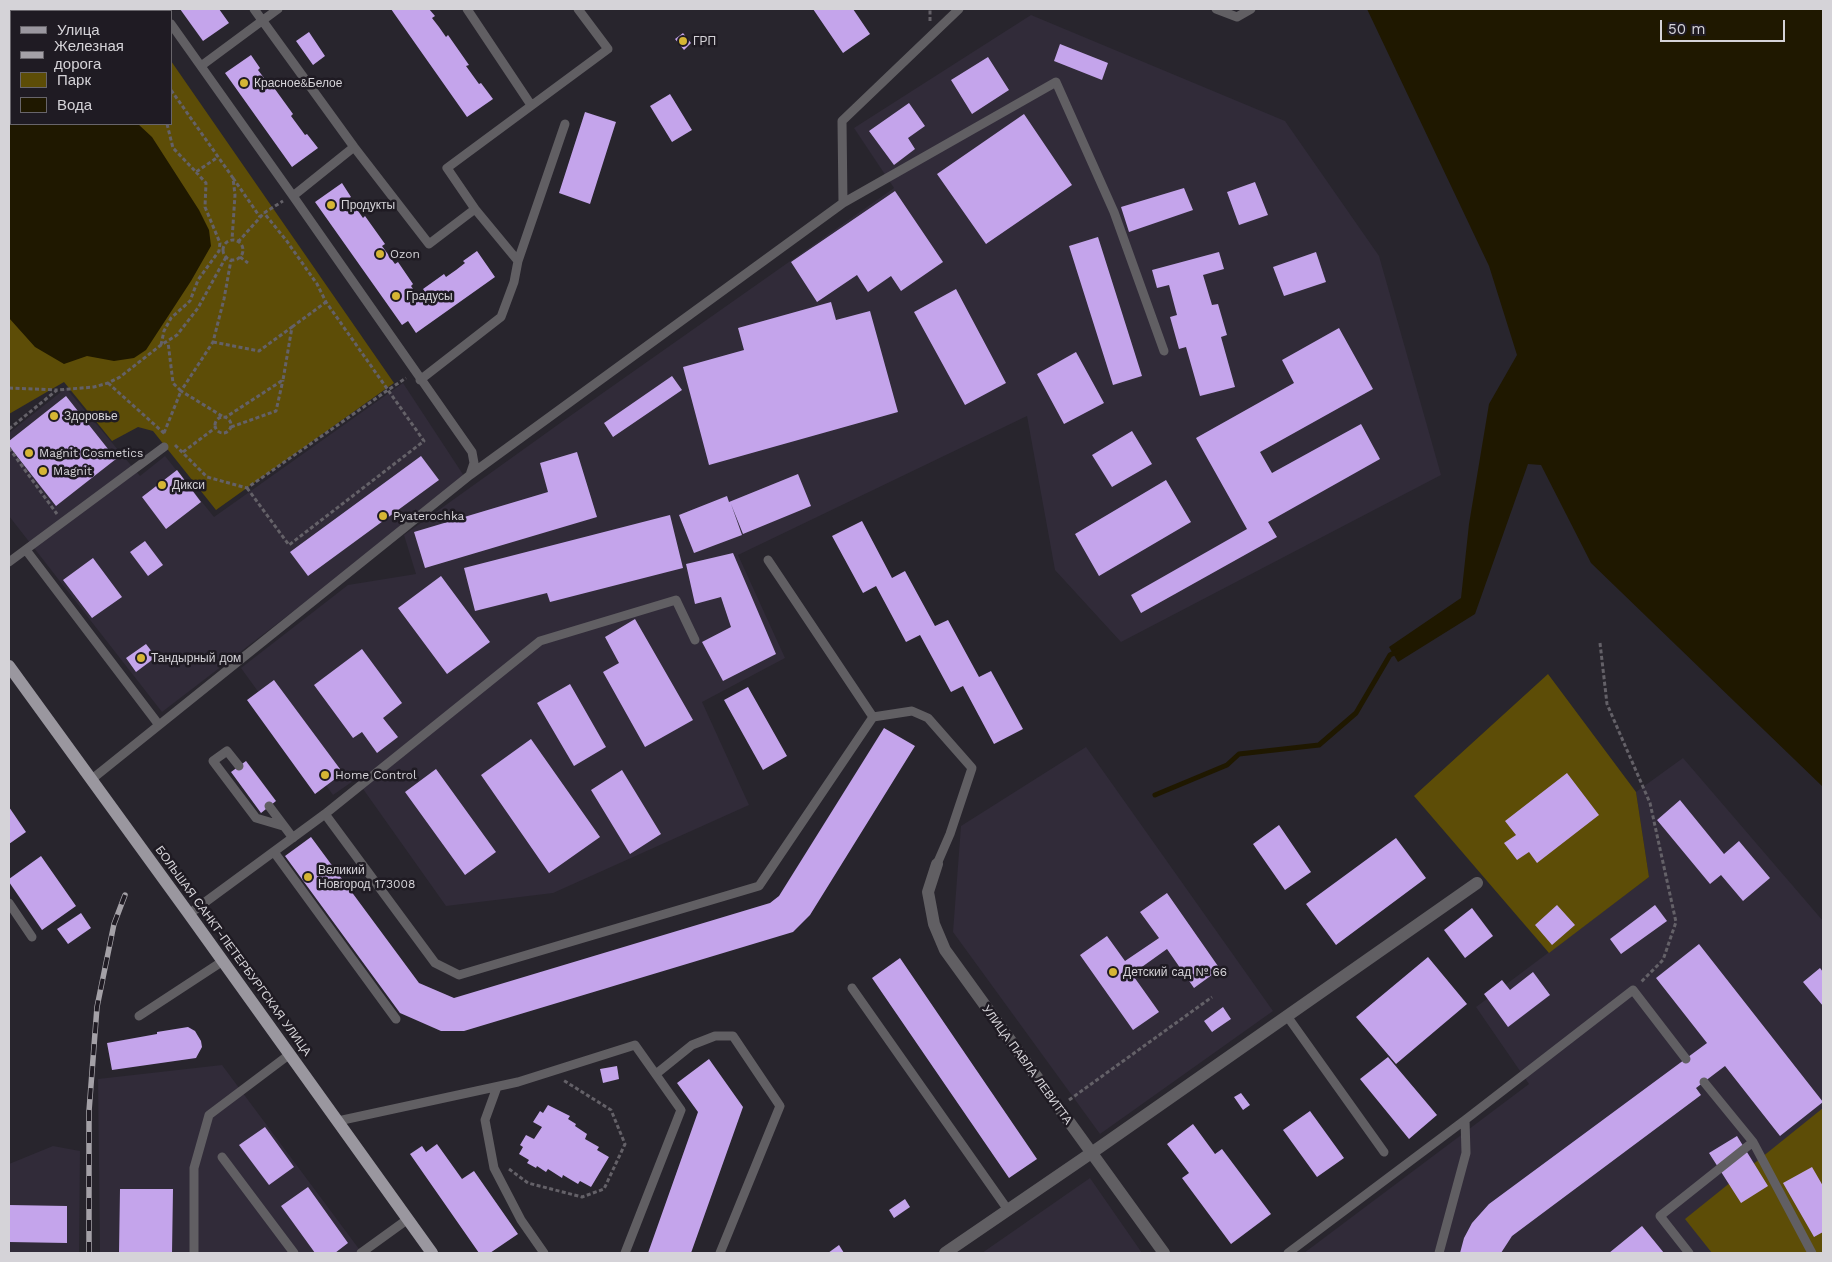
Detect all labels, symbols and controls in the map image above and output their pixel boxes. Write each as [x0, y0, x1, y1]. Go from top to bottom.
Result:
legend [10, 10, 172, 125]
scale bar [1662, 10, 1787, 42]
text: 50 m [1668, 20, 1705, 38]
text: Улица [57, 21, 100, 39]
place label: ГРП [693, 34, 716, 48]
marker: ГРП [677, 35, 689, 47]
text: Железная дорога [54, 37, 124, 73]
text: Парк [57, 71, 91, 89]
place label: Красное&Белое [254, 76, 342, 90]
marker: Красное&Белое [238, 77, 250, 89]
text: Вода [57, 96, 92, 114]
place label: Продукты [341, 198, 395, 212]
marker: Продукты [325, 199, 337, 211]
place label: Ozon [390, 247, 420, 261]
marker: Ozon [374, 248, 386, 260]
place label: Градусы [406, 289, 453, 303]
marker: Градусы [390, 290, 402, 302]
place label: Здоровье [64, 409, 118, 423]
marker: Здоровье [48, 410, 60, 422]
place label: Magnit Cosmetics [39, 446, 143, 460]
marker: Magnit Cosmetics [23, 447, 35, 459]
place label: Magnit [53, 464, 92, 478]
marker: Magnit [37, 465, 49, 477]
place label: Дикси [172, 478, 205, 492]
marker: Дикси [156, 479, 168, 491]
place label: Pyaterochka [393, 509, 464, 523]
marker: Pyaterochka [377, 510, 389, 522]
place label: Тандырный дом [151, 651, 241, 665]
marker: Тандырный дом [135, 652, 147, 664]
place label: Home Control [335, 768, 417, 782]
marker: Home Control [319, 769, 331, 781]
street label: БОЛЬШАЯ САНКТ-ПЕТЕРБУРГСКАЯ УЛИЦА [152, 843, 314, 1059]
place label: Великий Новгород 173008 [318, 863, 415, 891]
marker: Великий Новгород 173008 [302, 871, 314, 883]
place label: Детский сад № 66 [1123, 965, 1227, 979]
marker: Детский сад № 66 [1107, 966, 1119, 978]
street label: УЛИЦА ПАВЛА ЛЕВИТТА [979, 1003, 1075, 1127]

